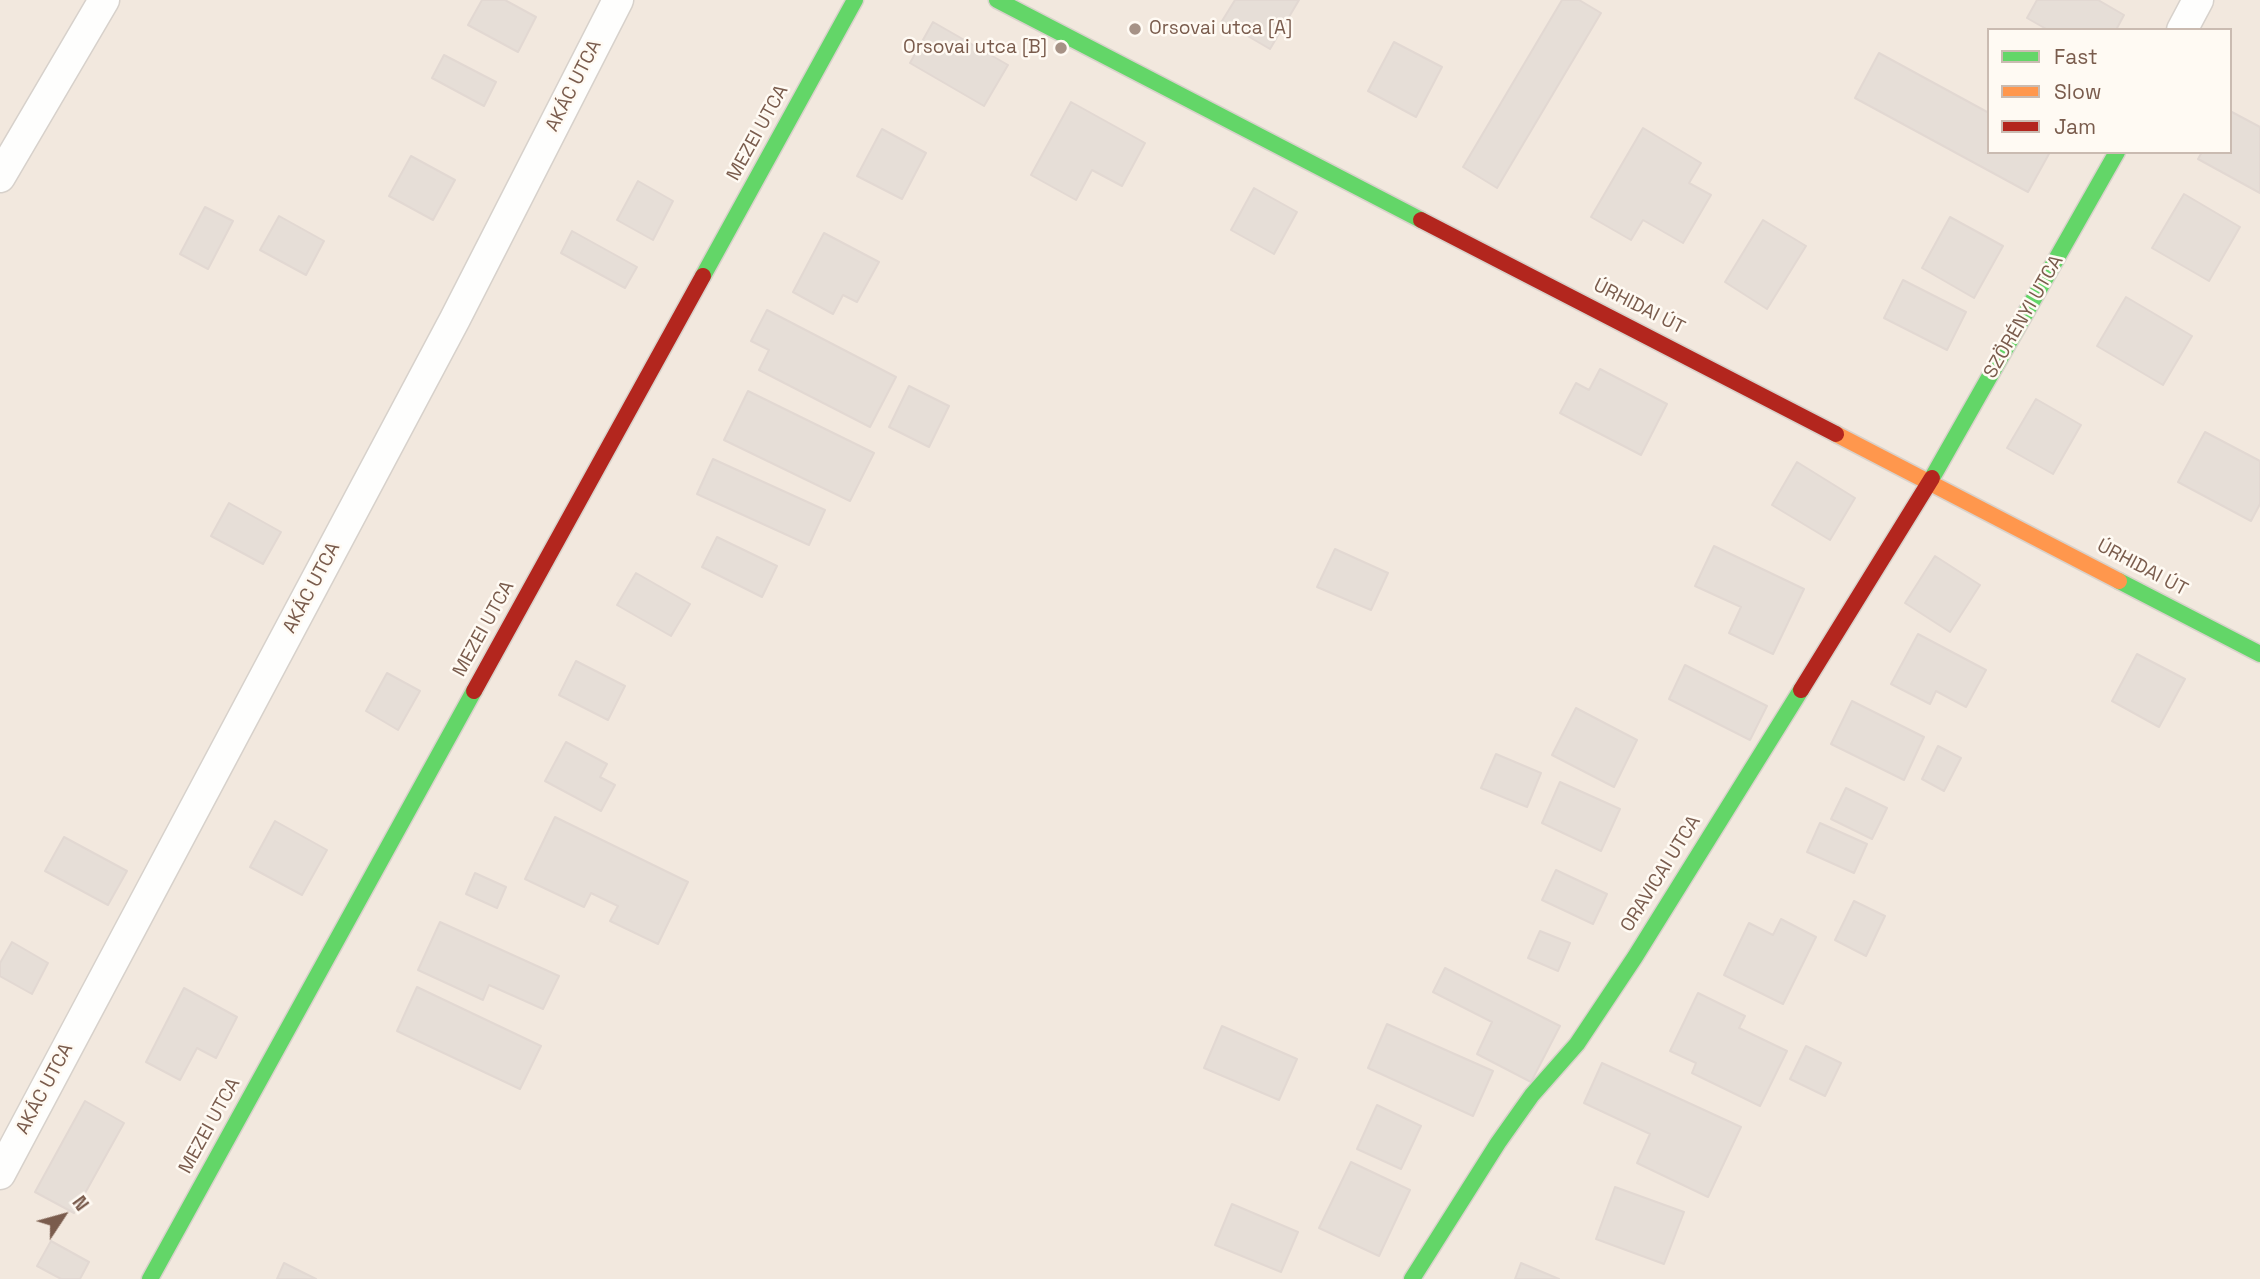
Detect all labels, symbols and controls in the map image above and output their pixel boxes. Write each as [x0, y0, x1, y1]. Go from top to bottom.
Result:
place label: Orsovai utca [A] [1149, 18, 1292, 40]
marker: Orsovai utca [A] [1127, 21, 1143, 37]
legend [1987, 28, 2232, 154]
street label: AKÁC UTCA [541, 36, 607, 136]
place label: Orsovai utca [B] [903, 37, 1047, 59]
marker: Orsovai utca [B] [1053, 40, 1069, 56]
text: Fast [2054, 43, 2098, 70]
text: Slow [2054, 78, 2102, 105]
street label: MEZEI UTCA [722, 81, 794, 185]
text: Jam [2054, 113, 2096, 140]
street label: SZÖRÉNYI UTCA [1979, 251, 2069, 383]
street label: ÚRHIDAI ÚT [1590, 274, 1688, 340]
street label: ÚRHIDAI ÚT [2093, 535, 2191, 601]
street label: AKÁC UTCA [279, 539, 345, 637]
street label: MEZEI UTCA [448, 577, 520, 681]
street label: ORAVICAI UTCA [1616, 812, 1706, 936]
street label: AKÁC UTCA [12, 1040, 78, 1138]
street label: MEZEI UTCA [174, 1074, 246, 1178]
north arrow [28, 1181, 98, 1251]
text: N [67, 1191, 94, 1216]

